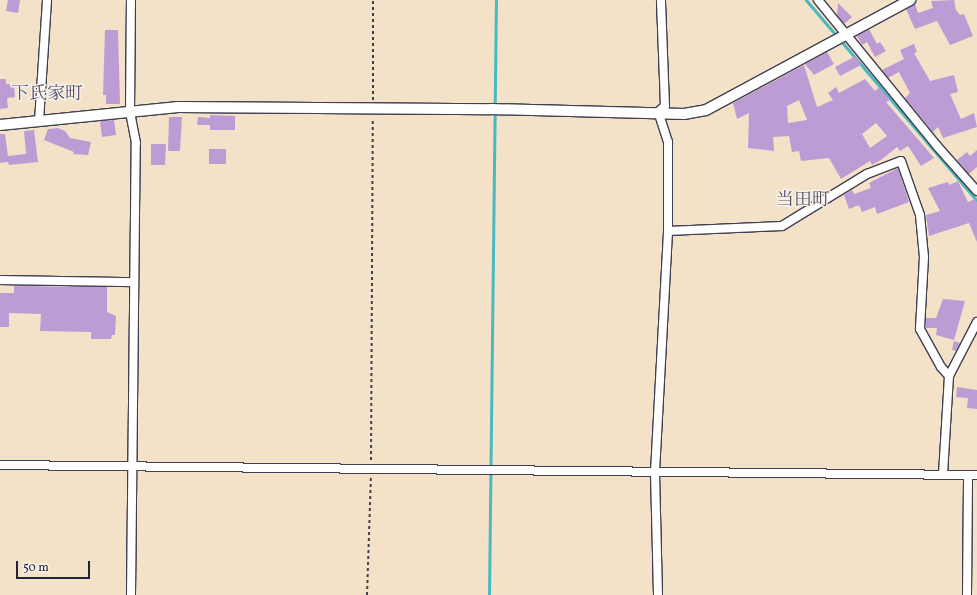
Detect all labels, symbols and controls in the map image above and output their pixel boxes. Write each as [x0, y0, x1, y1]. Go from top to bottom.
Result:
district label: 下氏家町 [11, 84, 83, 106]
district label: 当田町 [776, 190, 830, 212]
scale bar [18, 553, 92, 579]
text: 50 m [23, 560, 49, 576]

